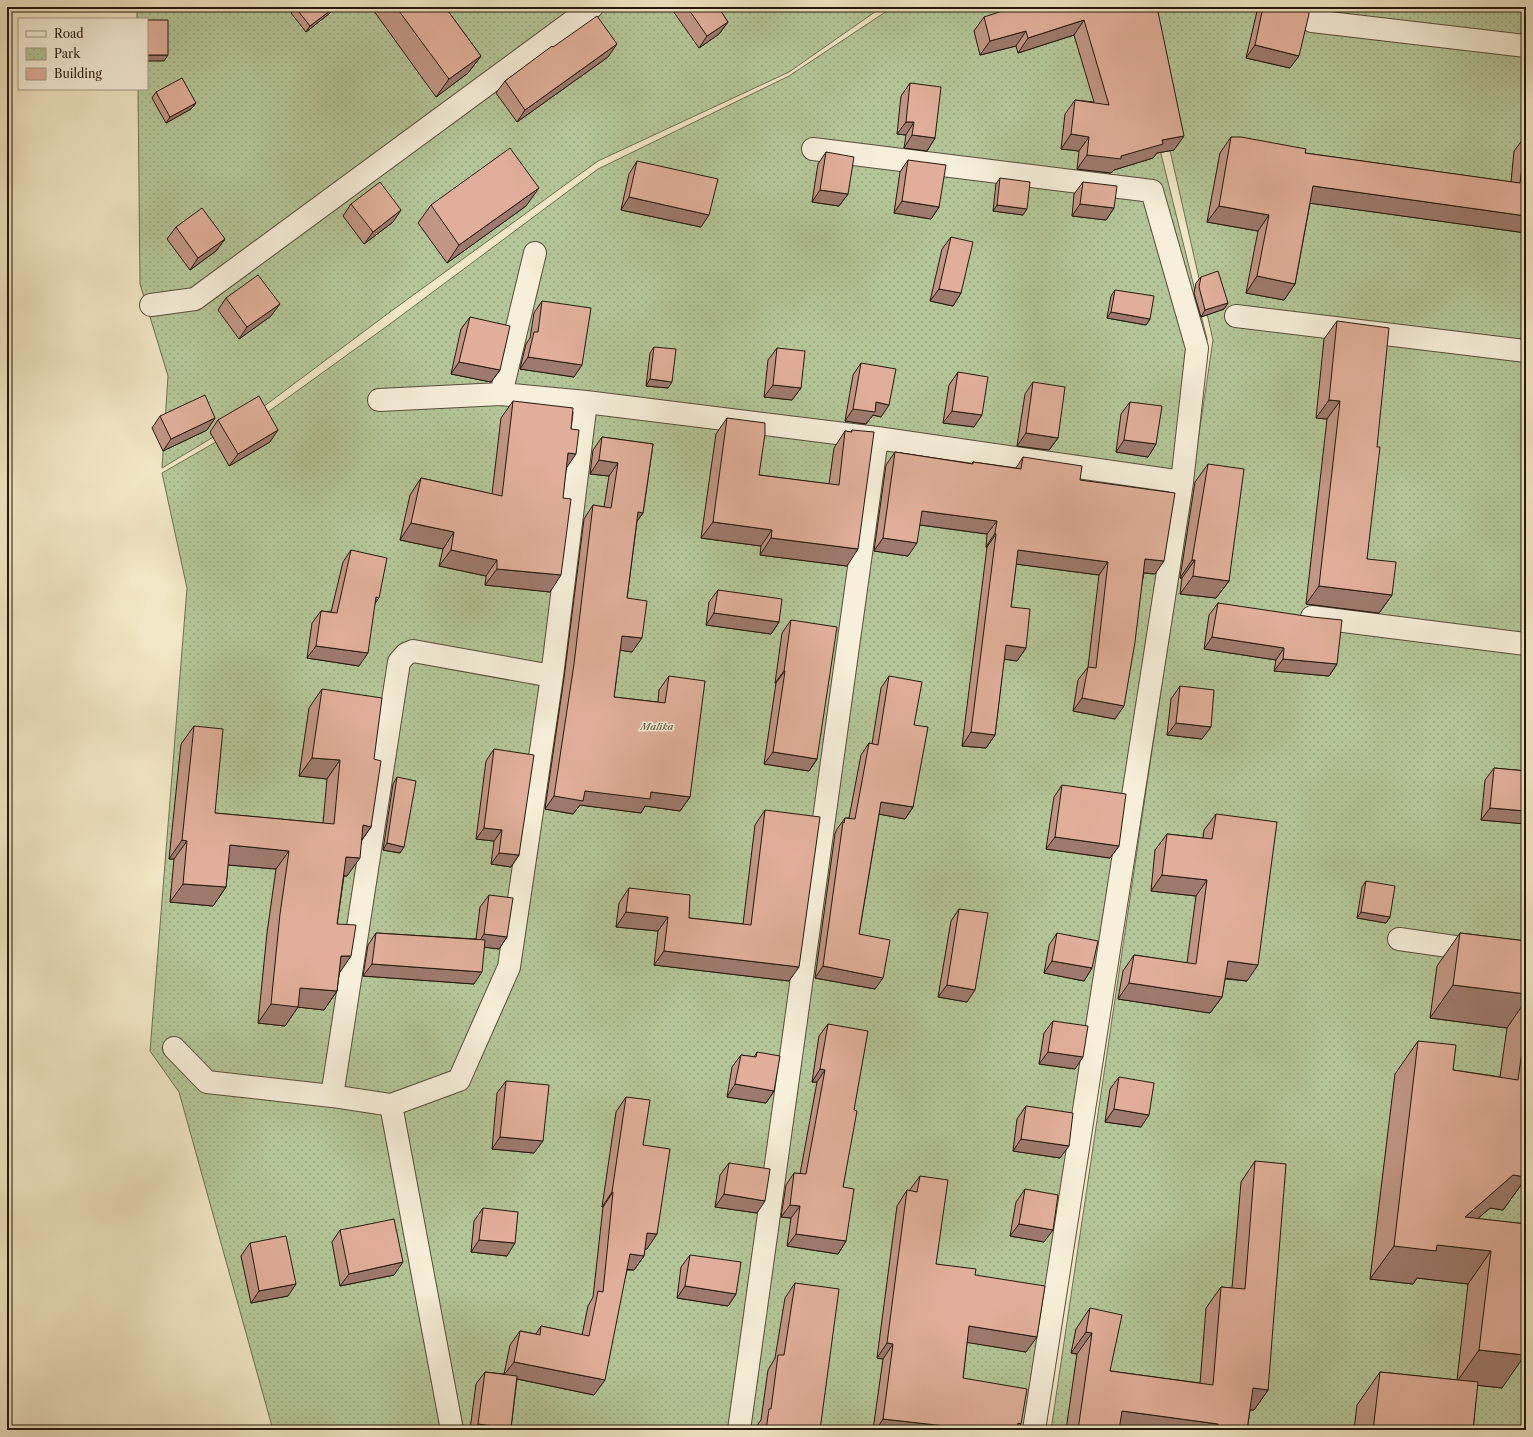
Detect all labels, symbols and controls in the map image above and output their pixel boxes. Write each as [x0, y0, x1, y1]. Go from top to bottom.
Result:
legend [18, 18, 148, 90]
text: Road [54, 26, 84, 41]
text: Park [54, 46, 81, 61]
text: Building [54, 66, 102, 81]
park label: Malika [640, 720, 673, 733]

